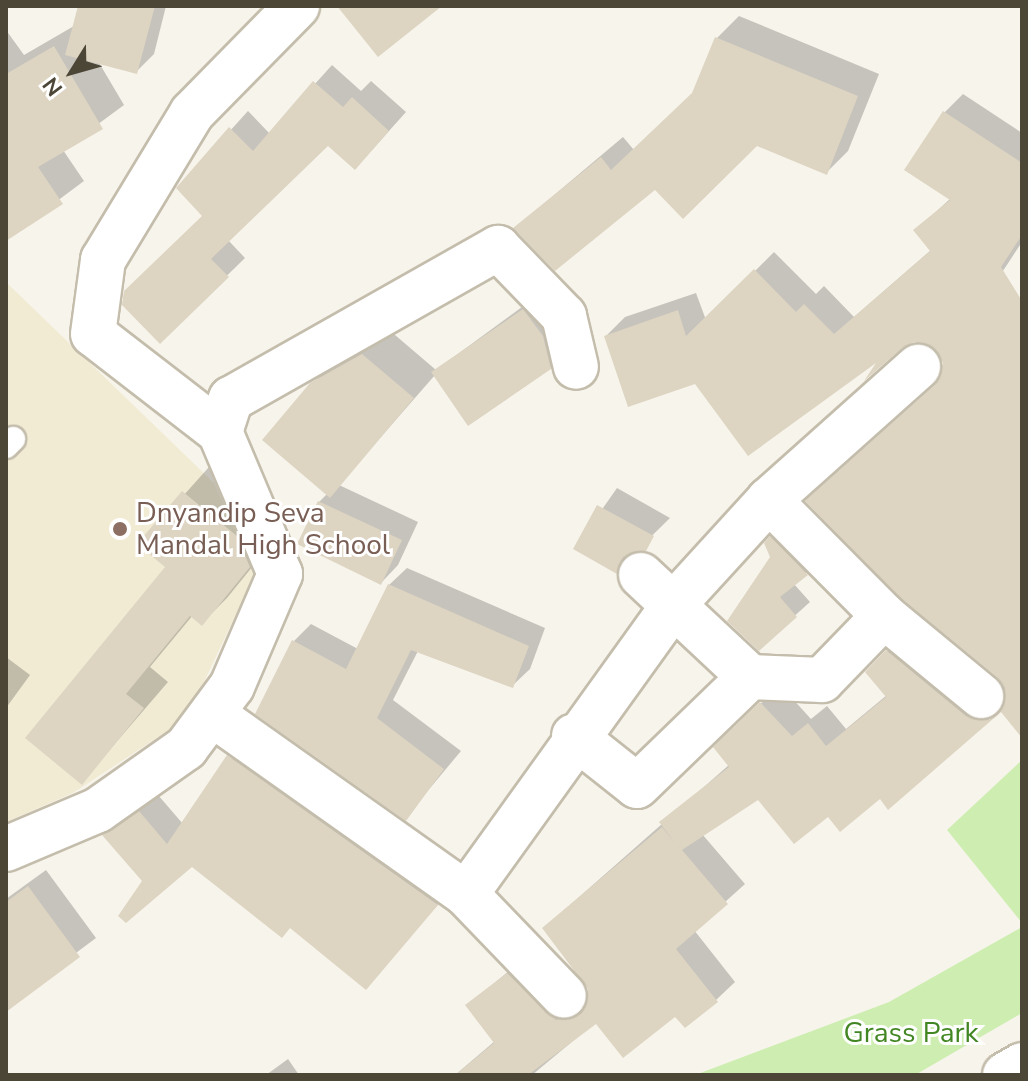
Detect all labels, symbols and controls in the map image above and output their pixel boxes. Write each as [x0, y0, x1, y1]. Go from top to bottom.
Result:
north arrow [32, 32, 112, 112]
text: N [36, 71, 70, 102]
place label: Dnyandip Seva Mandal High School [136, 496, 390, 562]
marker: Dnyandip Seva Mandal High School [111, 520, 129, 538]
park label: Grass Park [843, 1016, 979, 1050]

